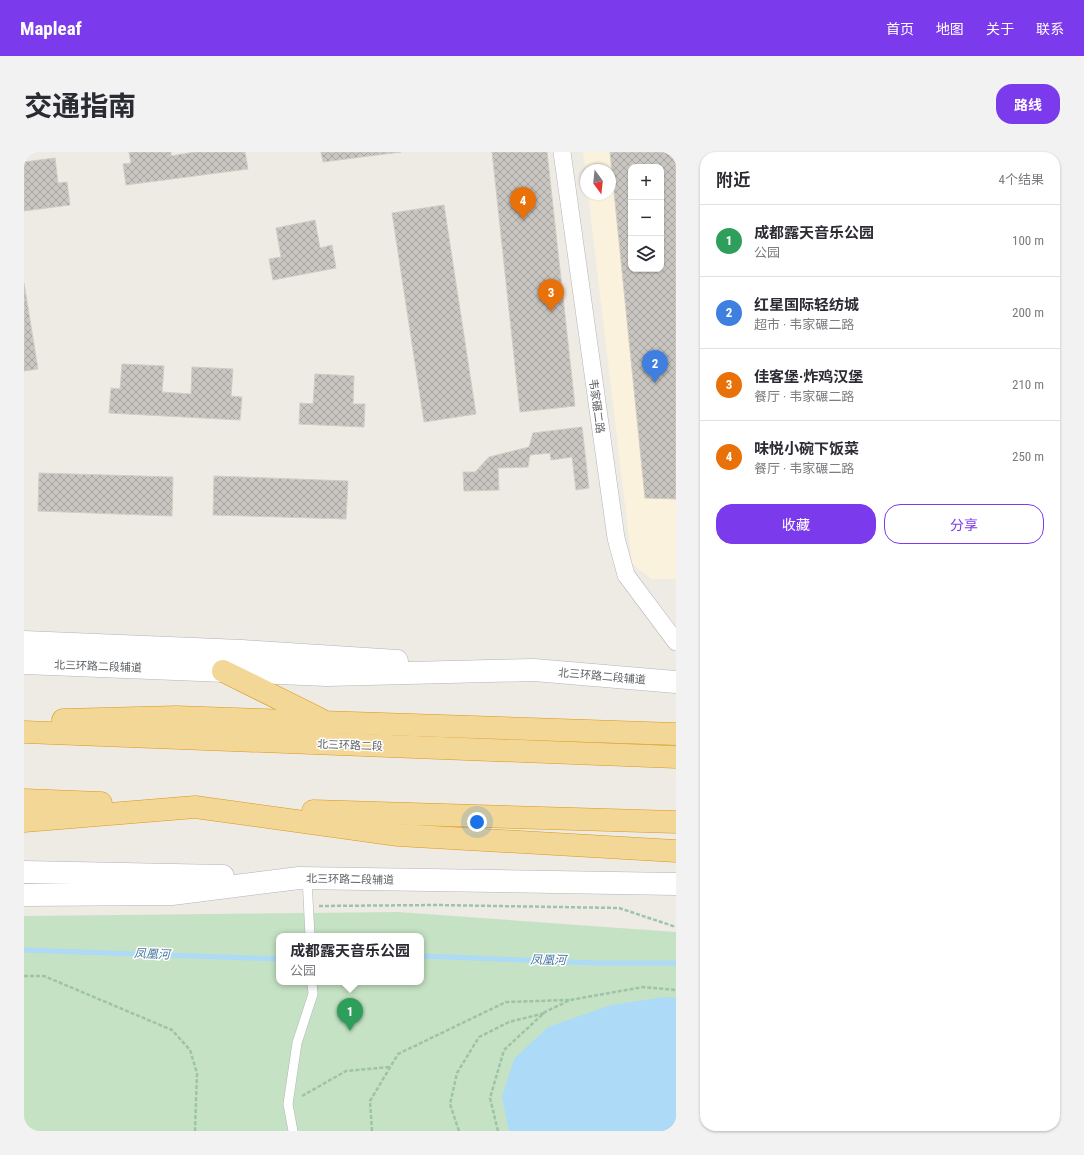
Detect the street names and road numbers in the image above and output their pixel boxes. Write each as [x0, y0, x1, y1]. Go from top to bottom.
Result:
street label: 韦家碾二路 [586, 378, 607, 434]
street label: 北三环路二段辅道 [54, 658, 142, 675]
street label: 北三环路二段辅道 [558, 666, 646, 687]
street label: 北三环路二段 [317, 738, 383, 753]
street label: 北三环路二段辅道 [306, 872, 394, 887]

